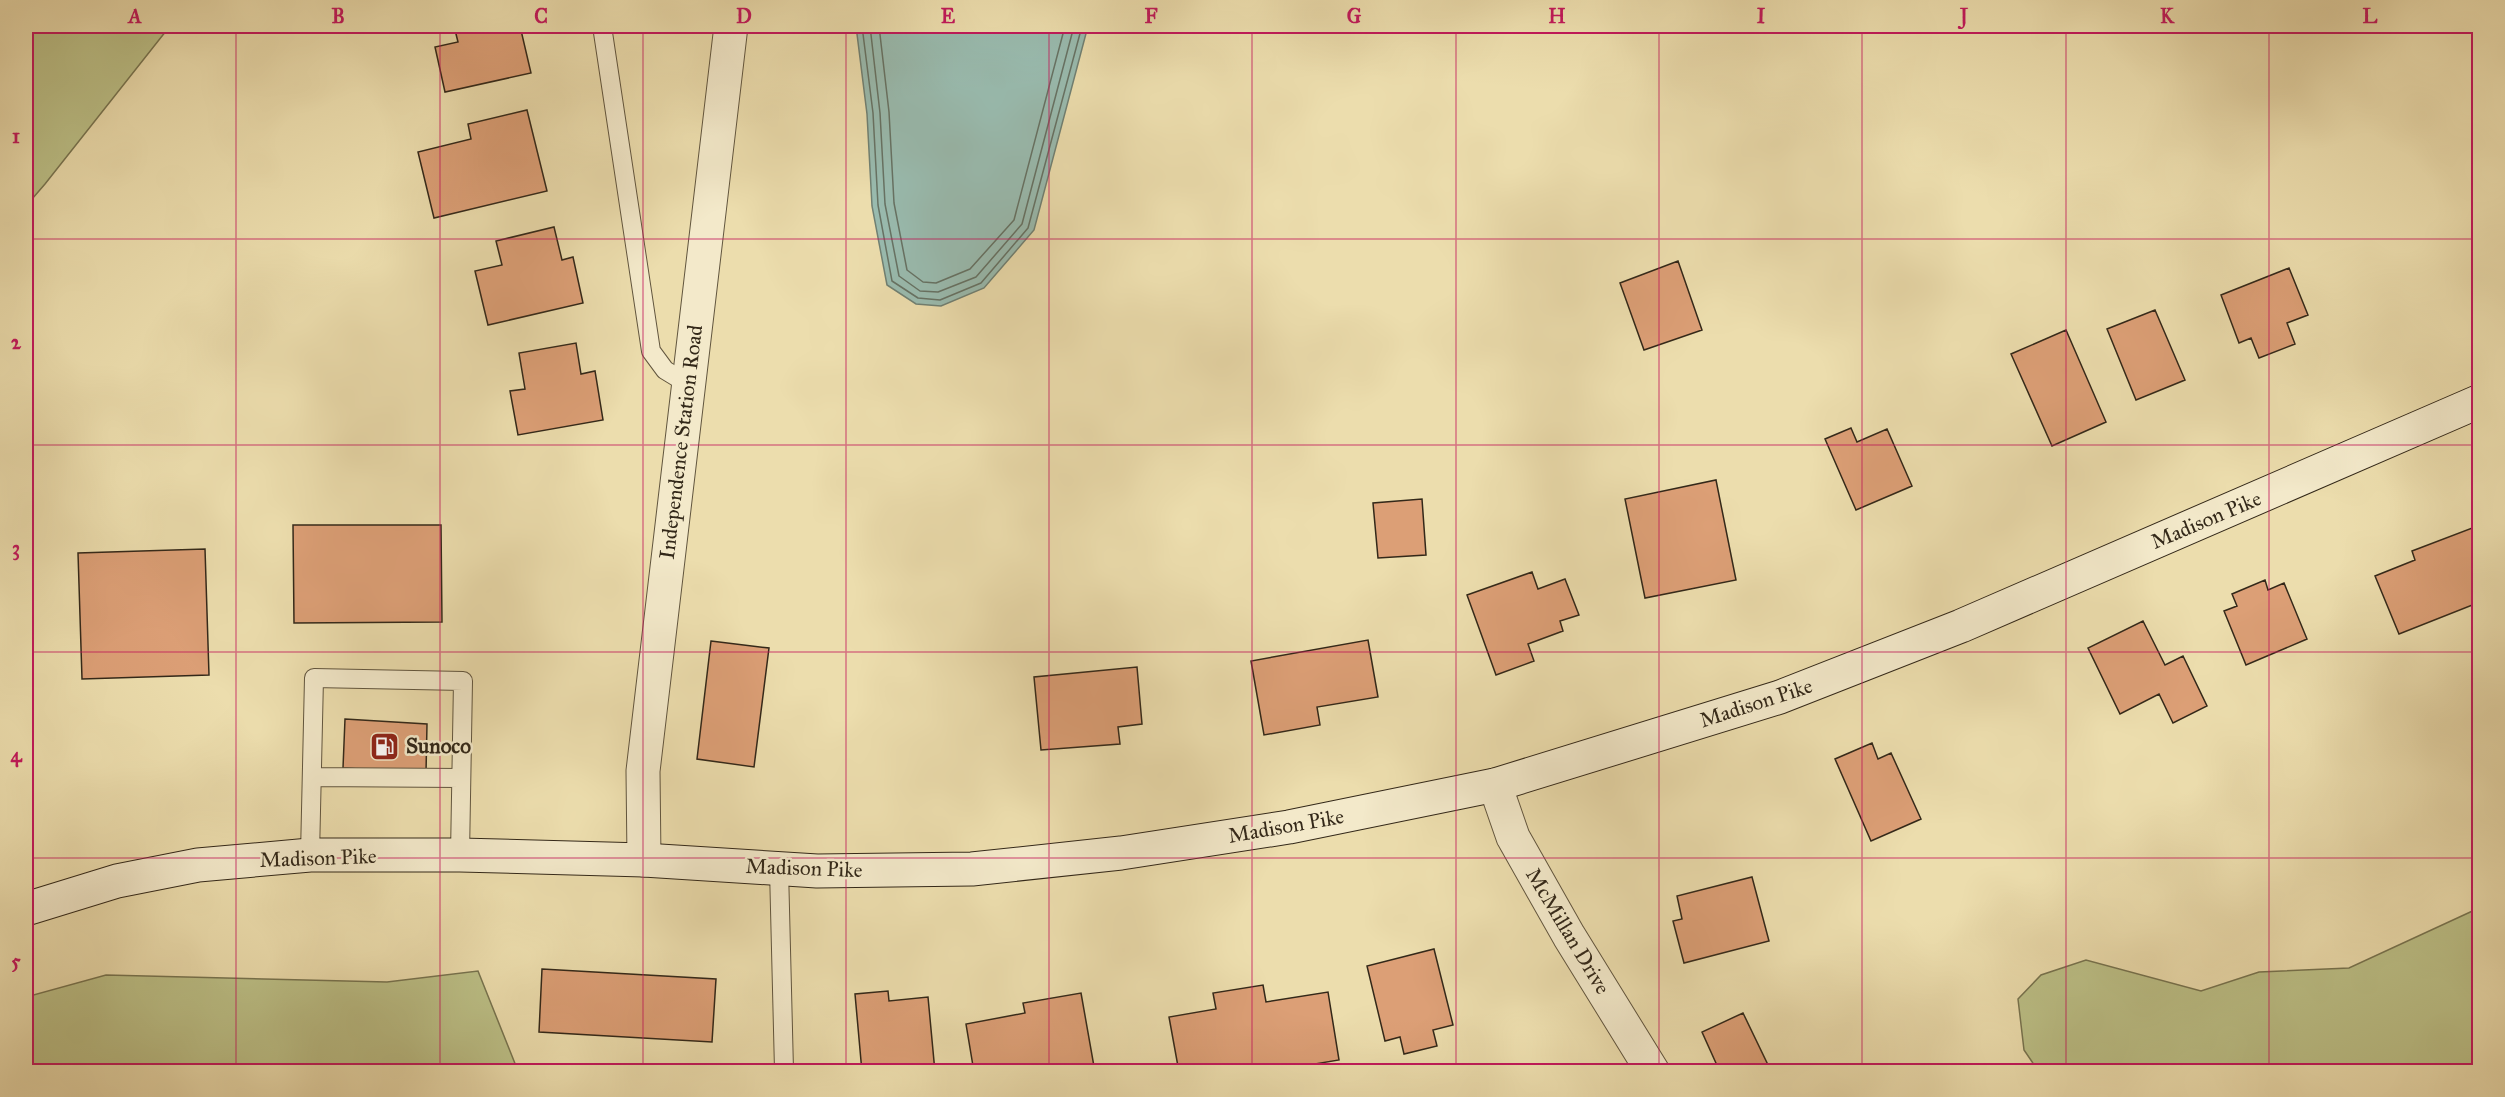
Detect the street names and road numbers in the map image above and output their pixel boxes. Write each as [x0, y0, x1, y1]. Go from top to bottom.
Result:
street label: Independence Station Road [654, 323, 708, 561]
street label: Madison Pike [2147, 485, 2265, 555]
street label: Madison Pike [1696, 672, 1816, 733]
street label: Madison Pike [1226, 803, 1346, 849]
street label: Madison Pike [259, 843, 377, 873]
street label: Madison Pike [745, 853, 863, 883]
street label: McMillan Drive [1520, 863, 1616, 999]

